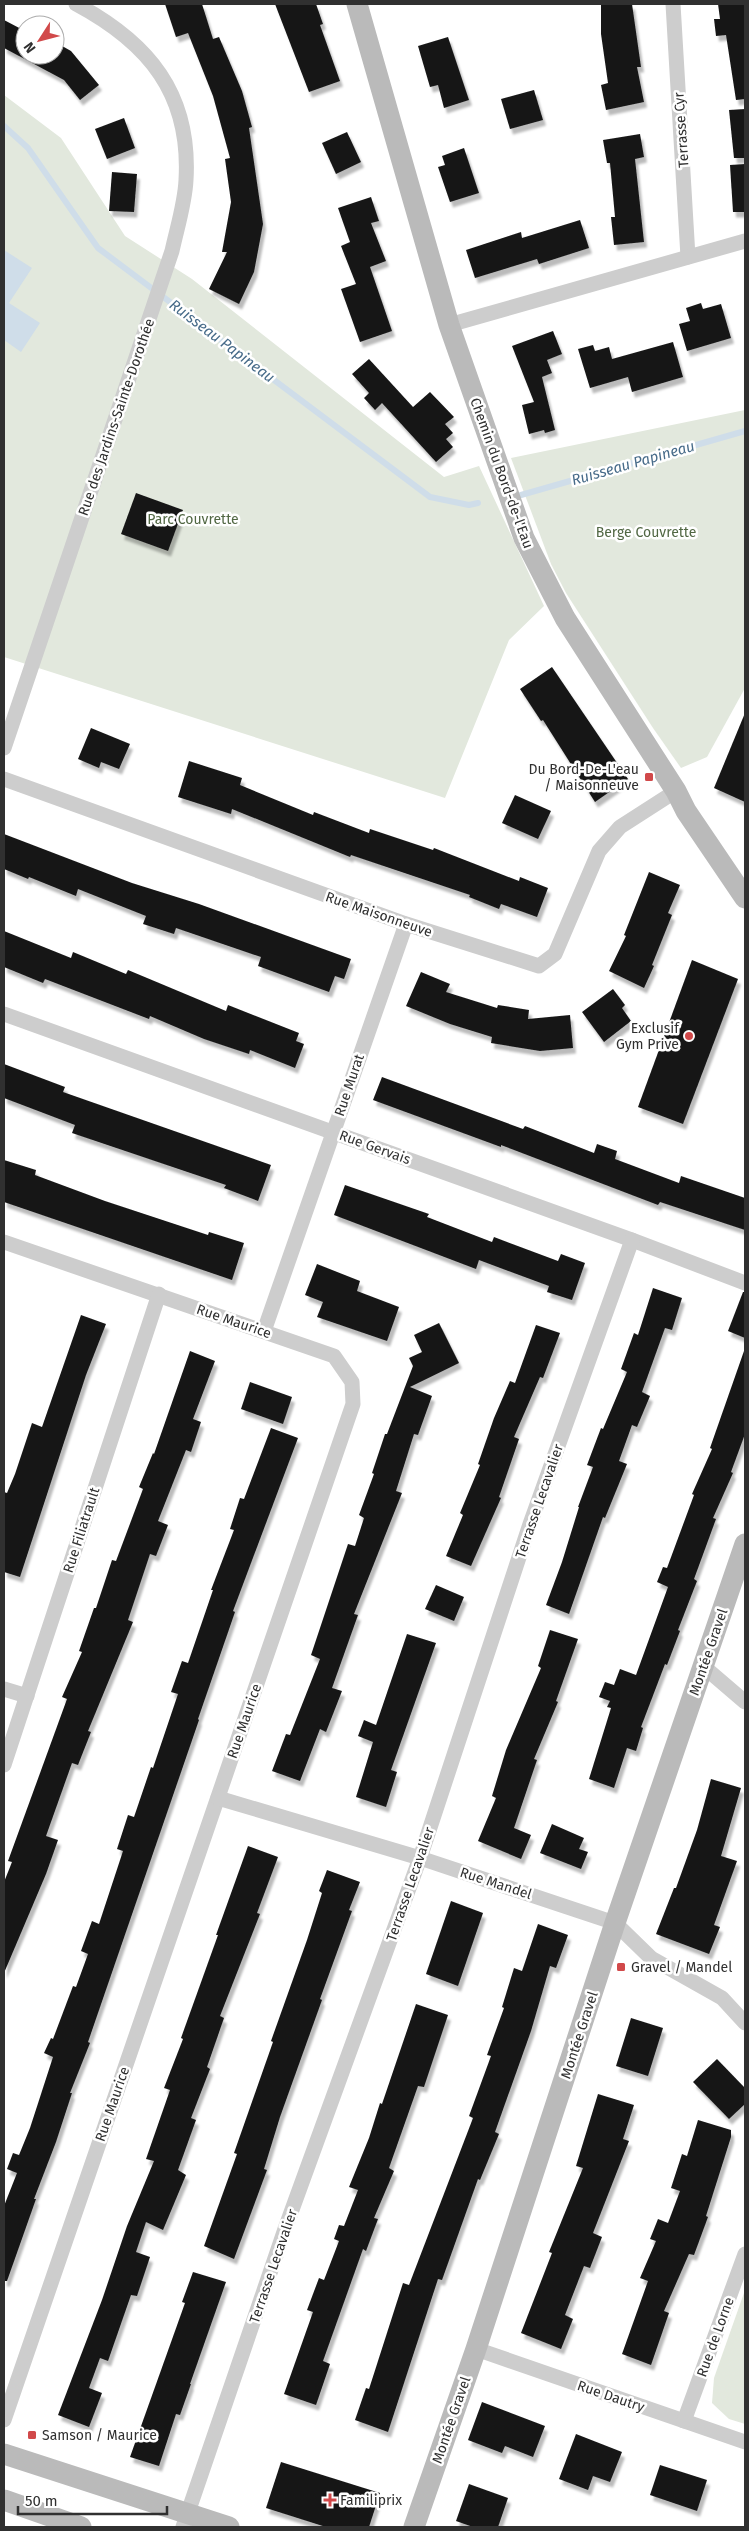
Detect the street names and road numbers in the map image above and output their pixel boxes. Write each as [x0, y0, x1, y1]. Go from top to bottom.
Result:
street label: Terrasse Cyr [670, 91, 693, 168]
street label: Rue des Jardins-Sainte-Dorothée [75, 316, 158, 518]
street label: Chemin du Bord-de-l'Eau [466, 396, 537, 551]
street label: Rue Maisonneuve [323, 888, 434, 941]
street label: Rue Murat [331, 1051, 368, 1118]
street label: Rue Gervais [337, 1127, 413, 1168]
street label: Rue Maurice [194, 1301, 273, 1342]
street label: Terrasse Lecavalier [512, 1441, 567, 1560]
street label: Rue Filiatrault [60, 1484, 104, 1575]
street label: Montée Gravel [686, 1606, 731, 1698]
street label: Rue Maurice [224, 1682, 265, 1761]
street label: Terrasse Lecavalier [383, 1824, 438, 1943]
street label: Rue Mandel [458, 1864, 534, 1903]
street label: Montée Gravel [557, 1989, 602, 2081]
street label: Rue Maurice [92, 2065, 133, 2144]
street label: Terrasse Lecavalier [246, 2206, 301, 2325]
street label: Rue de Lorne [693, 2295, 738, 2379]
street label: Montée Gravel [429, 2374, 474, 2466]
street label: Rue Dautry [575, 2377, 647, 2416]

